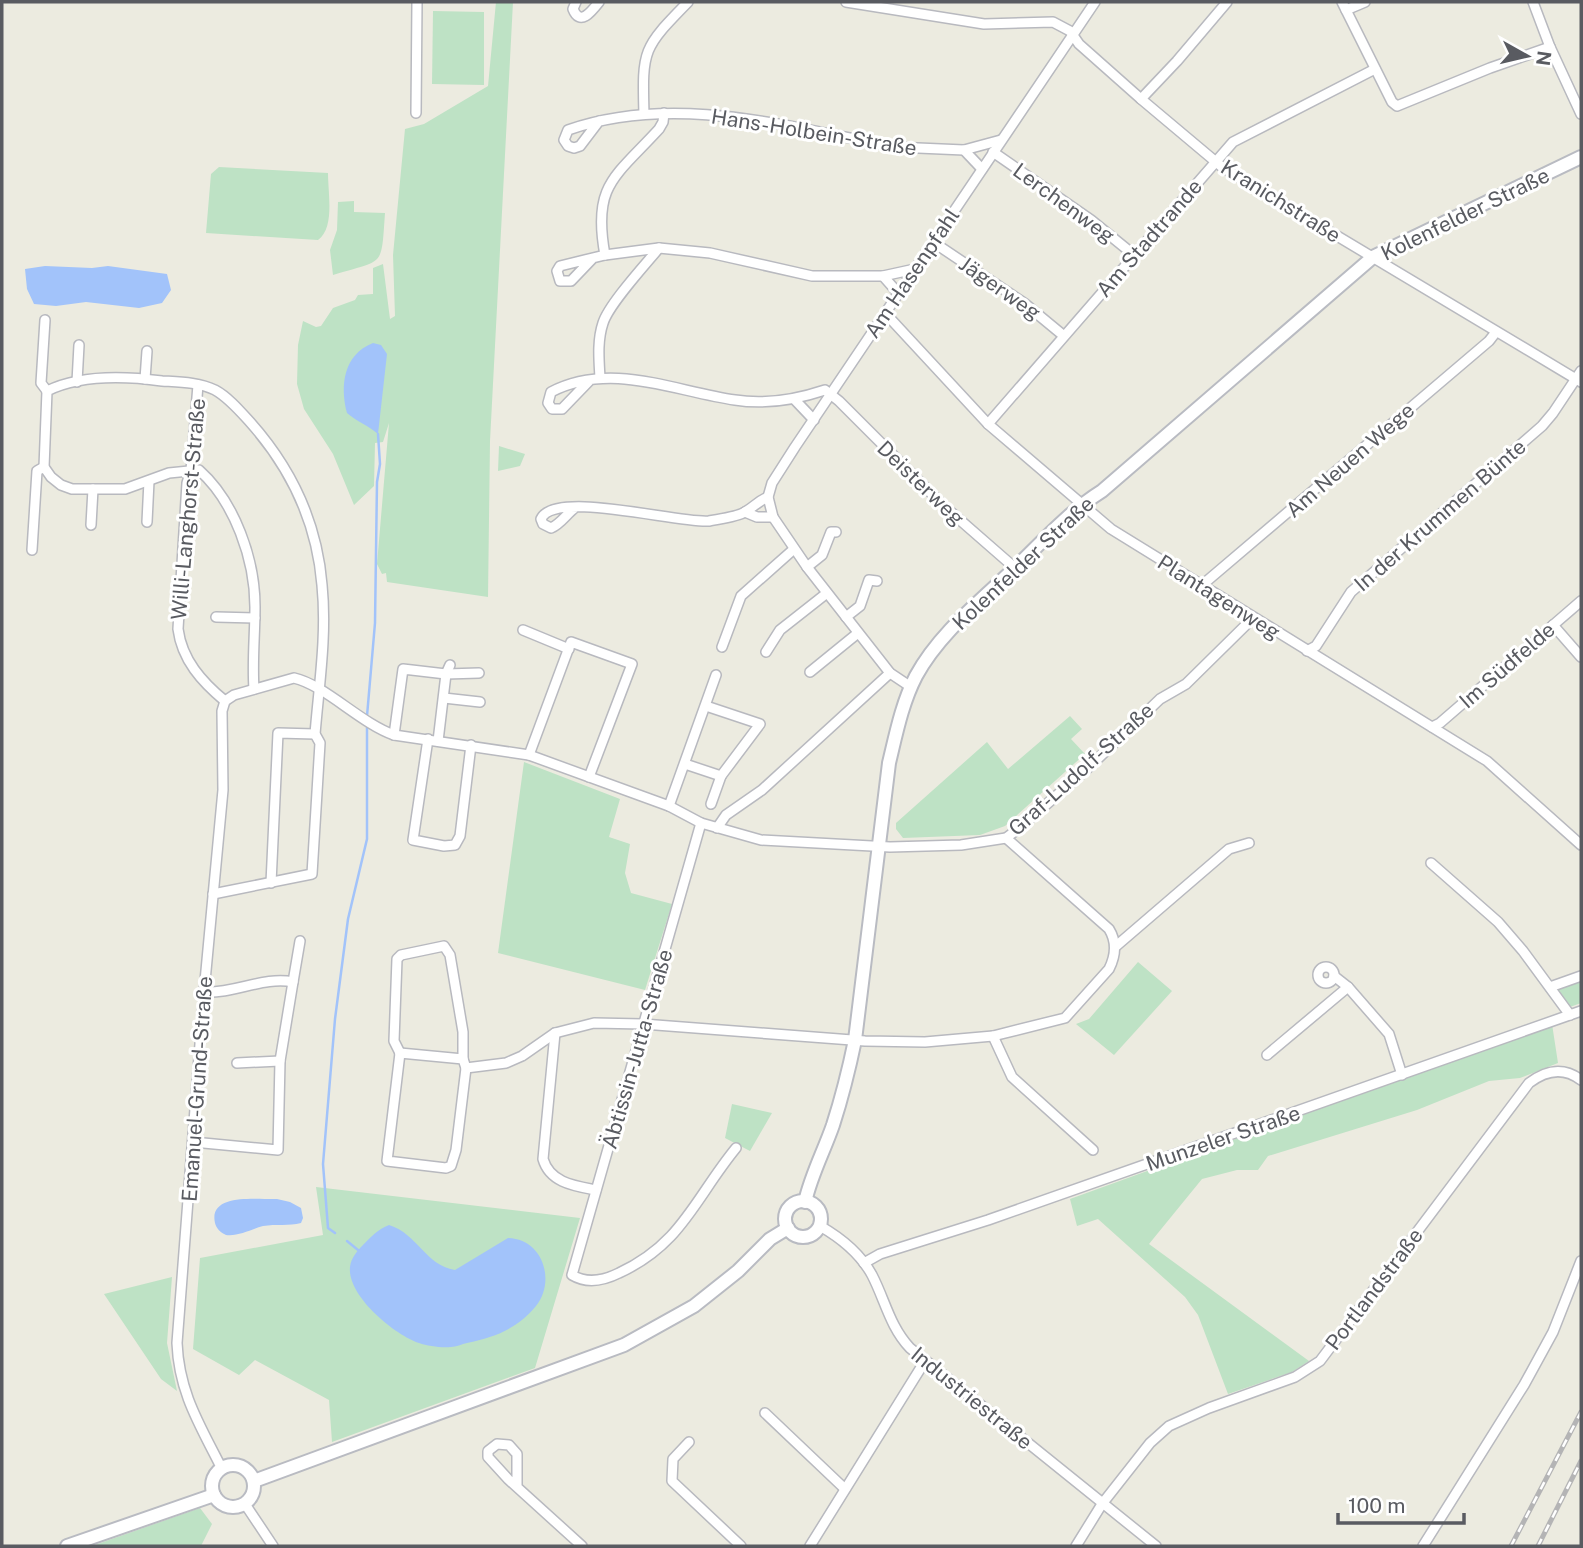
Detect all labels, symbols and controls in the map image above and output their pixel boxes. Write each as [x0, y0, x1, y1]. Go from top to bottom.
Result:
north arrow [1492, 21, 1562, 91]
text: N [1532, 49, 1556, 67]
street label: Hans-Holbein-Straße [709, 103, 919, 161]
street label: Kranichstraße [1216, 154, 1346, 248]
street label: Lerchenweg [1008, 158, 1120, 248]
street label: Kolenfelder Straße [1377, 162, 1553, 266]
street label: Am Stadtrande [1091, 174, 1207, 302]
street label: Am Hasenpfahl [859, 203, 965, 343]
street label: Jägerweg [954, 251, 1046, 325]
street label: Willi-Langhorst-Straße [166, 397, 210, 621]
street label: Am Neuen Wege [1281, 397, 1419, 523]
street label: In der Krummen Bünte [1349, 434, 1531, 596]
street label: Deisterweg [872, 435, 970, 531]
street label: Kolenfelder Straße [947, 491, 1099, 635]
street label: Plantagenweg [1153, 549, 1285, 645]
street label: Im Südfelde [1454, 617, 1560, 713]
street label: Graf-Ludolf-Straße [1003, 697, 1159, 841]
street label: Äbtissin-Jutta-Straße [597, 946, 677, 1152]
street label: Emanuel-Grund-Straße [177, 975, 217, 1203]
street label: Munzeler Straße [1143, 1100, 1303, 1176]
street label: Portlandstraße [1320, 1223, 1428, 1355]
street label: Industriestraße [906, 1341, 1038, 1455]
scale bar [1338, 1482, 1464, 1526]
text: 100 m [1348, 1493, 1405, 1518]

